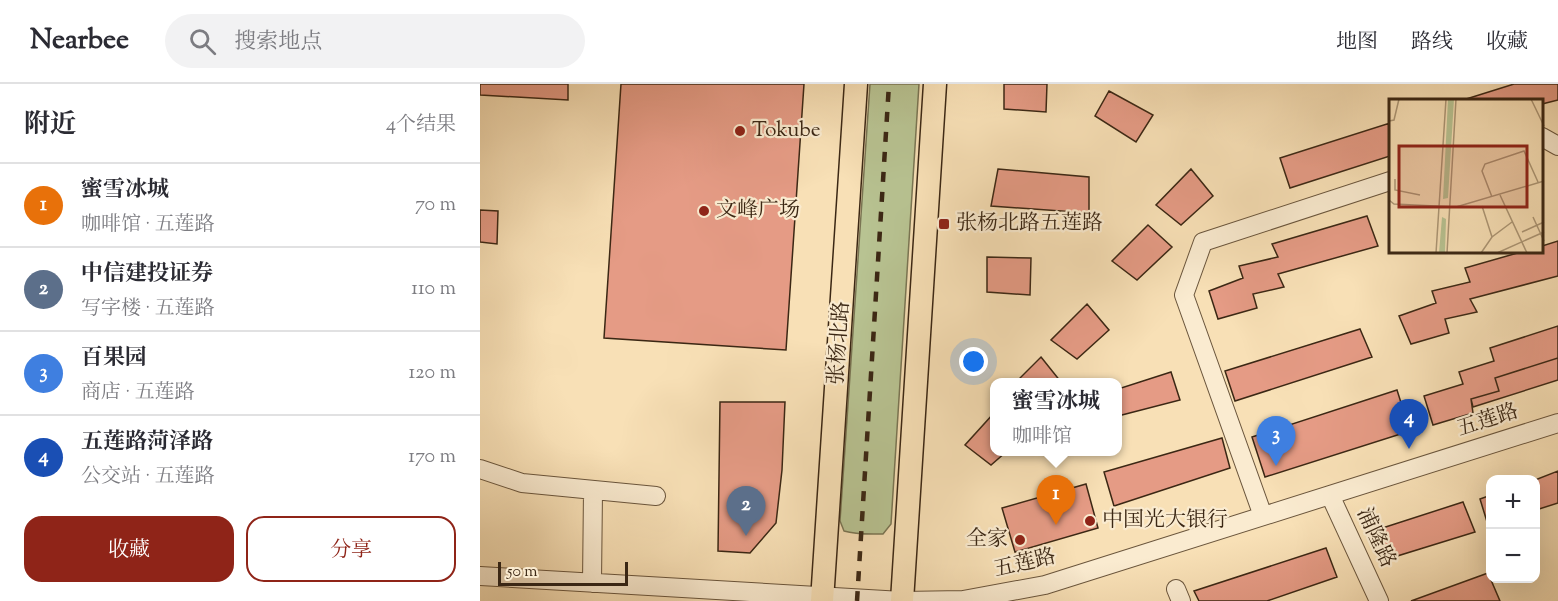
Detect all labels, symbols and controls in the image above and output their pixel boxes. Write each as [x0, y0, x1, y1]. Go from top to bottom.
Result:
search box [165, 14, 585, 68]
text: Nearbee [30, 21, 129, 61]
icon: search [186, 25, 219, 58]
text: 搜索地点 [234, 27, 322, 59]
text: 地图 [1336, 28, 1378, 58]
text: 路线 [1411, 28, 1453, 58]
text: 收藏 [1486, 28, 1528, 58]
inset map [1389, 99, 1543, 254]
text: 附近 [24, 107, 76, 144]
text: 4个结果 [386, 111, 456, 140]
place label: Tokube [752, 116, 821, 146]
marker: Tokube [733, 124, 747, 138]
text: 蜜雪冰城 [81, 175, 169, 207]
text: 1 [40, 191, 47, 220]
text: 70 m [415, 191, 456, 220]
place label: 文峰广场 [716, 196, 800, 226]
marker: 文峰广场 [697, 204, 711, 218]
place label: 张杨北路五莲路 [956, 209, 1103, 239]
text: 咖啡馆 · 五莲路 [81, 211, 215, 240]
marker: 张杨北路五莲路 [937, 217, 951, 231]
text: 中信建投证券 [81, 259, 213, 291]
text: 2 [39, 275, 48, 304]
text: 110 m [411, 275, 456, 304]
text: 写字楼 · 五莲路 [81, 295, 215, 324]
street label: 张杨北路 [822, 300, 858, 386]
text: 百果园 [81, 343, 147, 375]
your location [959, 347, 988, 376]
text: 3 [39, 359, 48, 388]
text: 120 m [408, 359, 456, 388]
popup [990, 378, 1122, 456]
text: 商店 · 五莲路 [81, 379, 195, 408]
text: 蜜雪冰城 [1012, 387, 1100, 419]
street label: 五莲路 [1453, 397, 1523, 445]
pin: 4 [1390, 400, 1428, 449]
pin: 3 [1256, 416, 1296, 466]
text: 咖啡馆 [1012, 423, 1072, 452]
text: 五莲路菏泽路 [81, 427, 213, 459]
text: 4 [38, 443, 49, 472]
text: 170 m [408, 443, 456, 472]
text: 公交站 · 五莲路 [81, 463, 215, 492]
map controls [1486, 475, 1540, 583]
button: + [1486, 475, 1540, 529]
pin: 1 [1036, 476, 1076, 525]
pin: 2 [726, 486, 766, 536]
street label: 浦隆路 [1348, 503, 1402, 573]
place label: 中国光大银行 [1102, 506, 1228, 536]
marker: 中国光大银行 [1083, 514, 1097, 528]
button: 收藏 [24, 516, 234, 582]
button: 分享 [246, 516, 456, 582]
place label: 全家 [966, 525, 1008, 555]
button: − [1486, 529, 1540, 583]
marker: 全家 [1013, 533, 1027, 547]
street label: 五莲路 [991, 542, 1059, 586]
scale bar [498, 559, 628, 586]
text: 50 m [507, 561, 538, 584]

